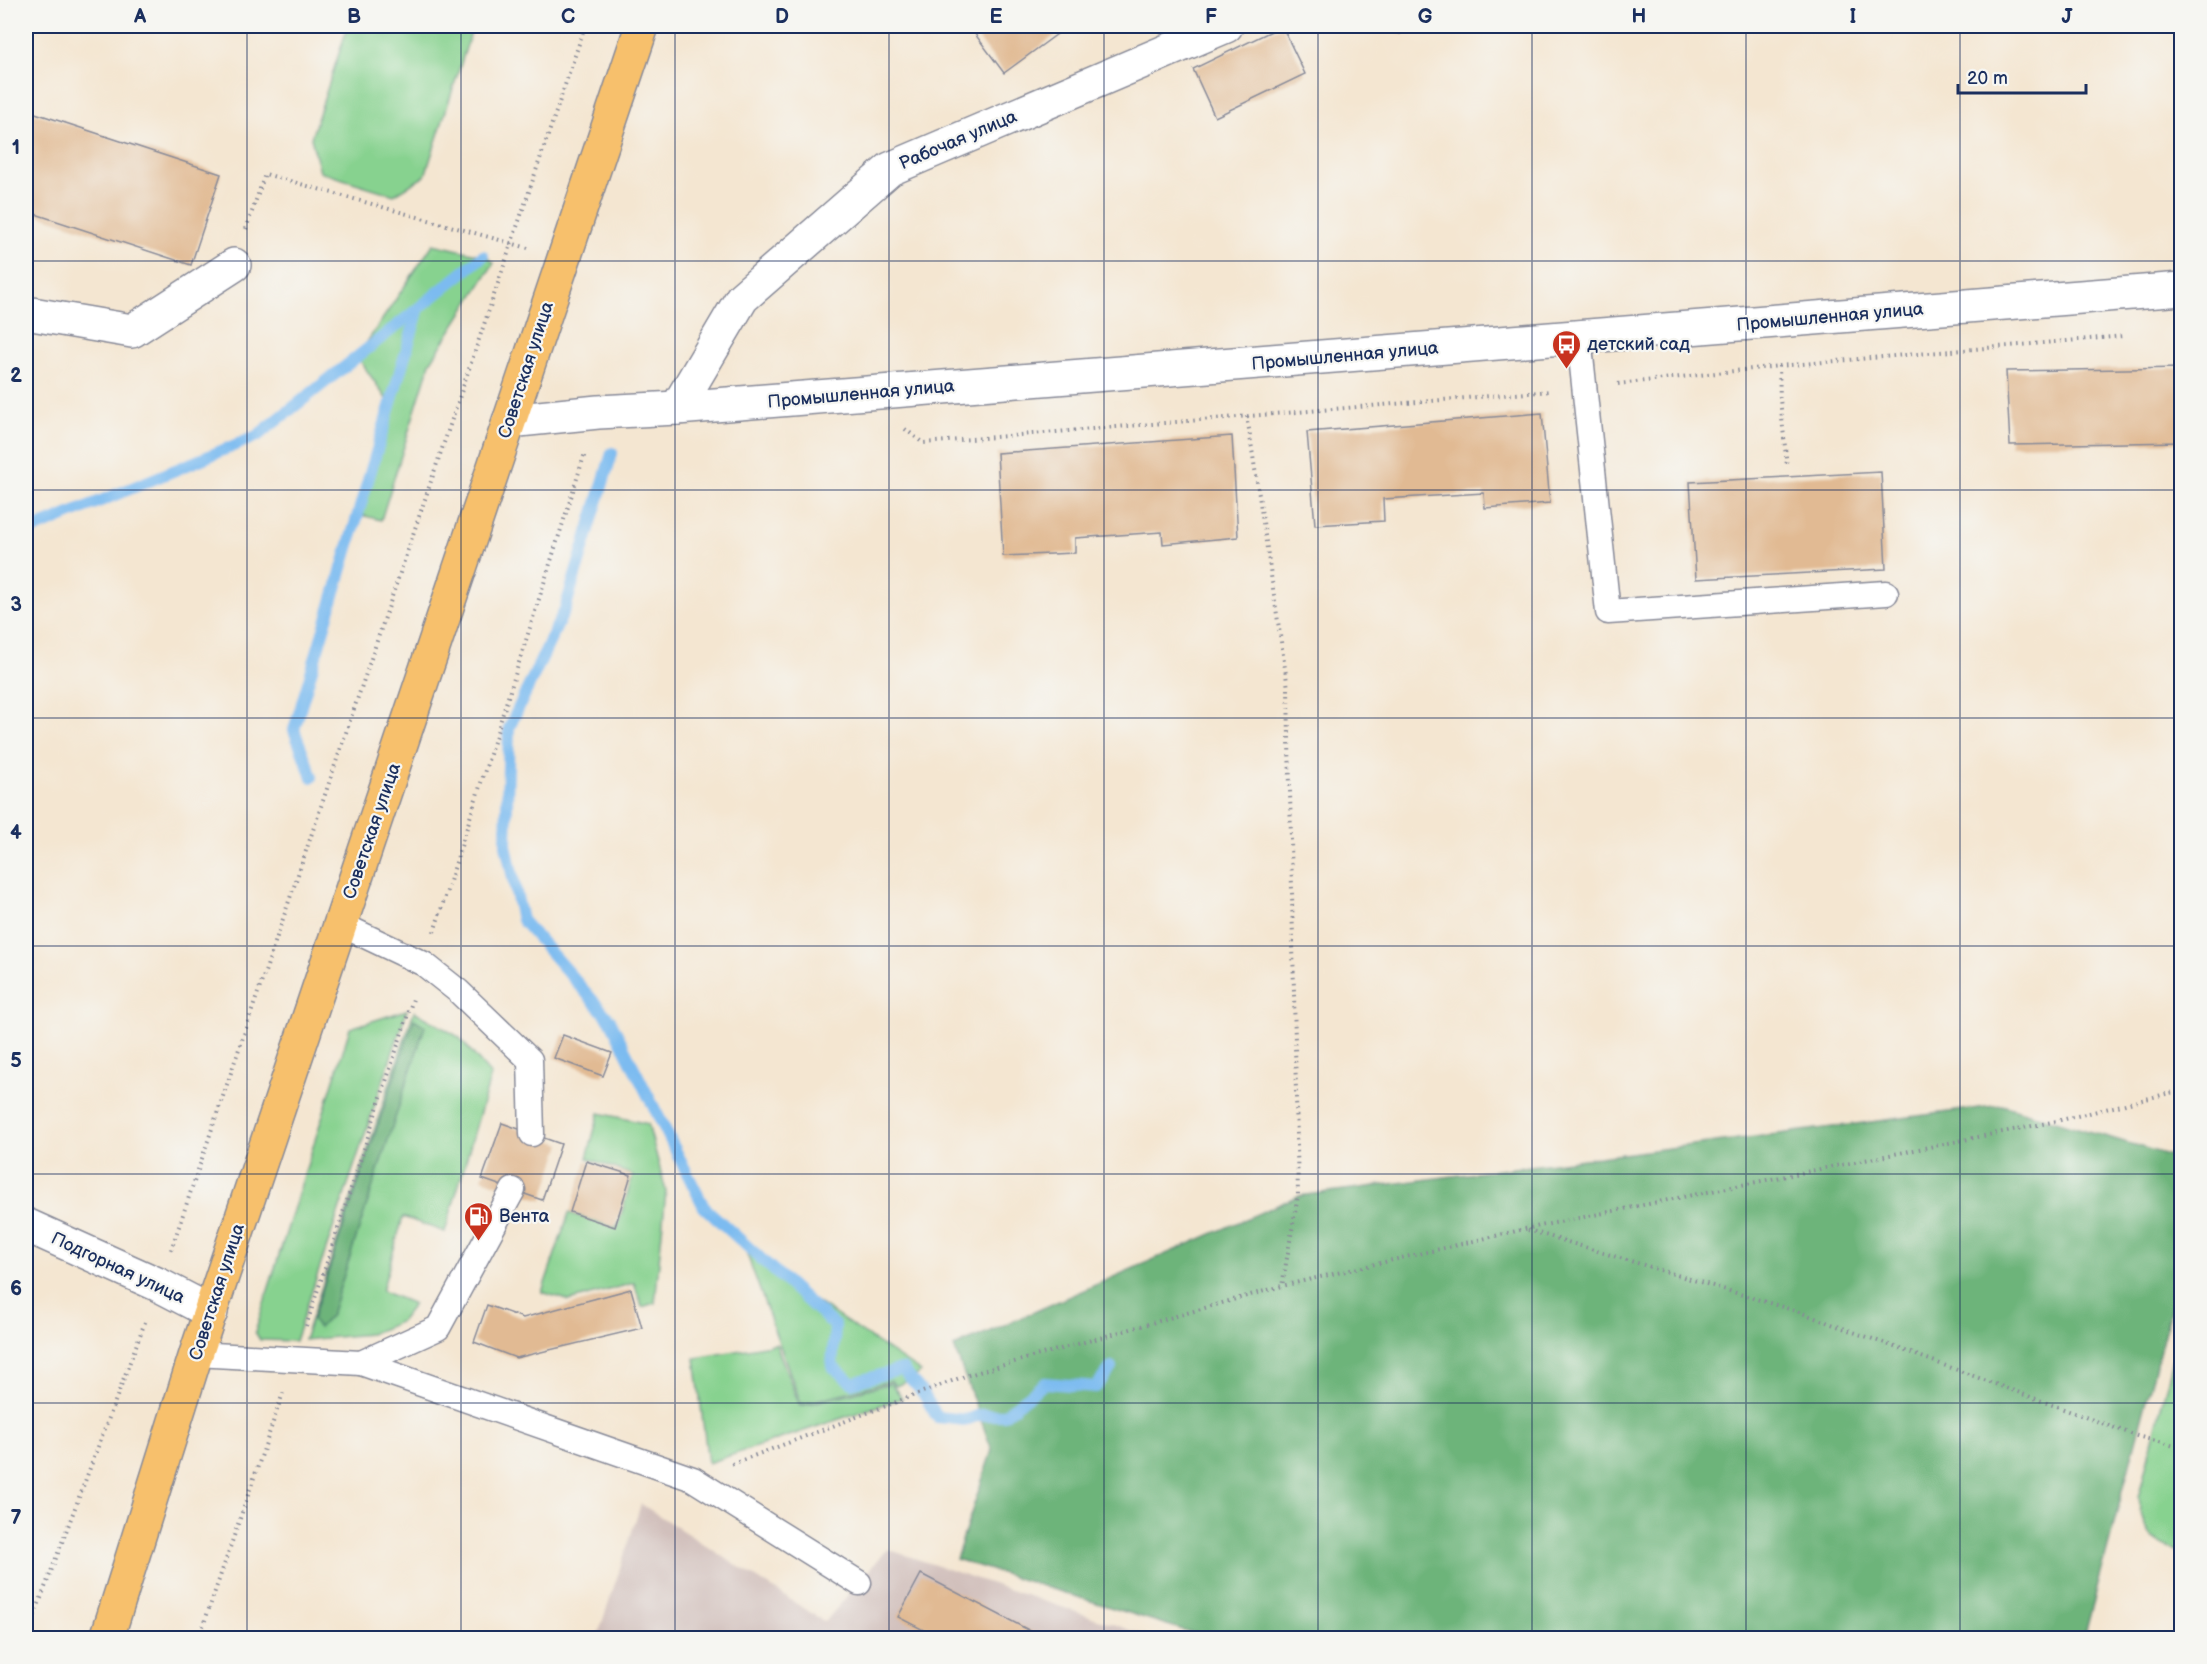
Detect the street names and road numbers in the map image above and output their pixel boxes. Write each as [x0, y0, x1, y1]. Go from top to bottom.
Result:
street label: Рабочая улица [896, 106, 1020, 174]
street label: Промышленная улица [1736, 298, 1925, 336]
street label: Советская улица [494, 299, 558, 441]
street label: Промышленная улица [1251, 337, 1440, 375]
street label: Промышленная улица [767, 375, 956, 413]
street label: Советская улица [339, 760, 405, 902]
street label: Советская улица [185, 1221, 249, 1363]
street label: Подгорная улица [48, 1228, 188, 1308]

